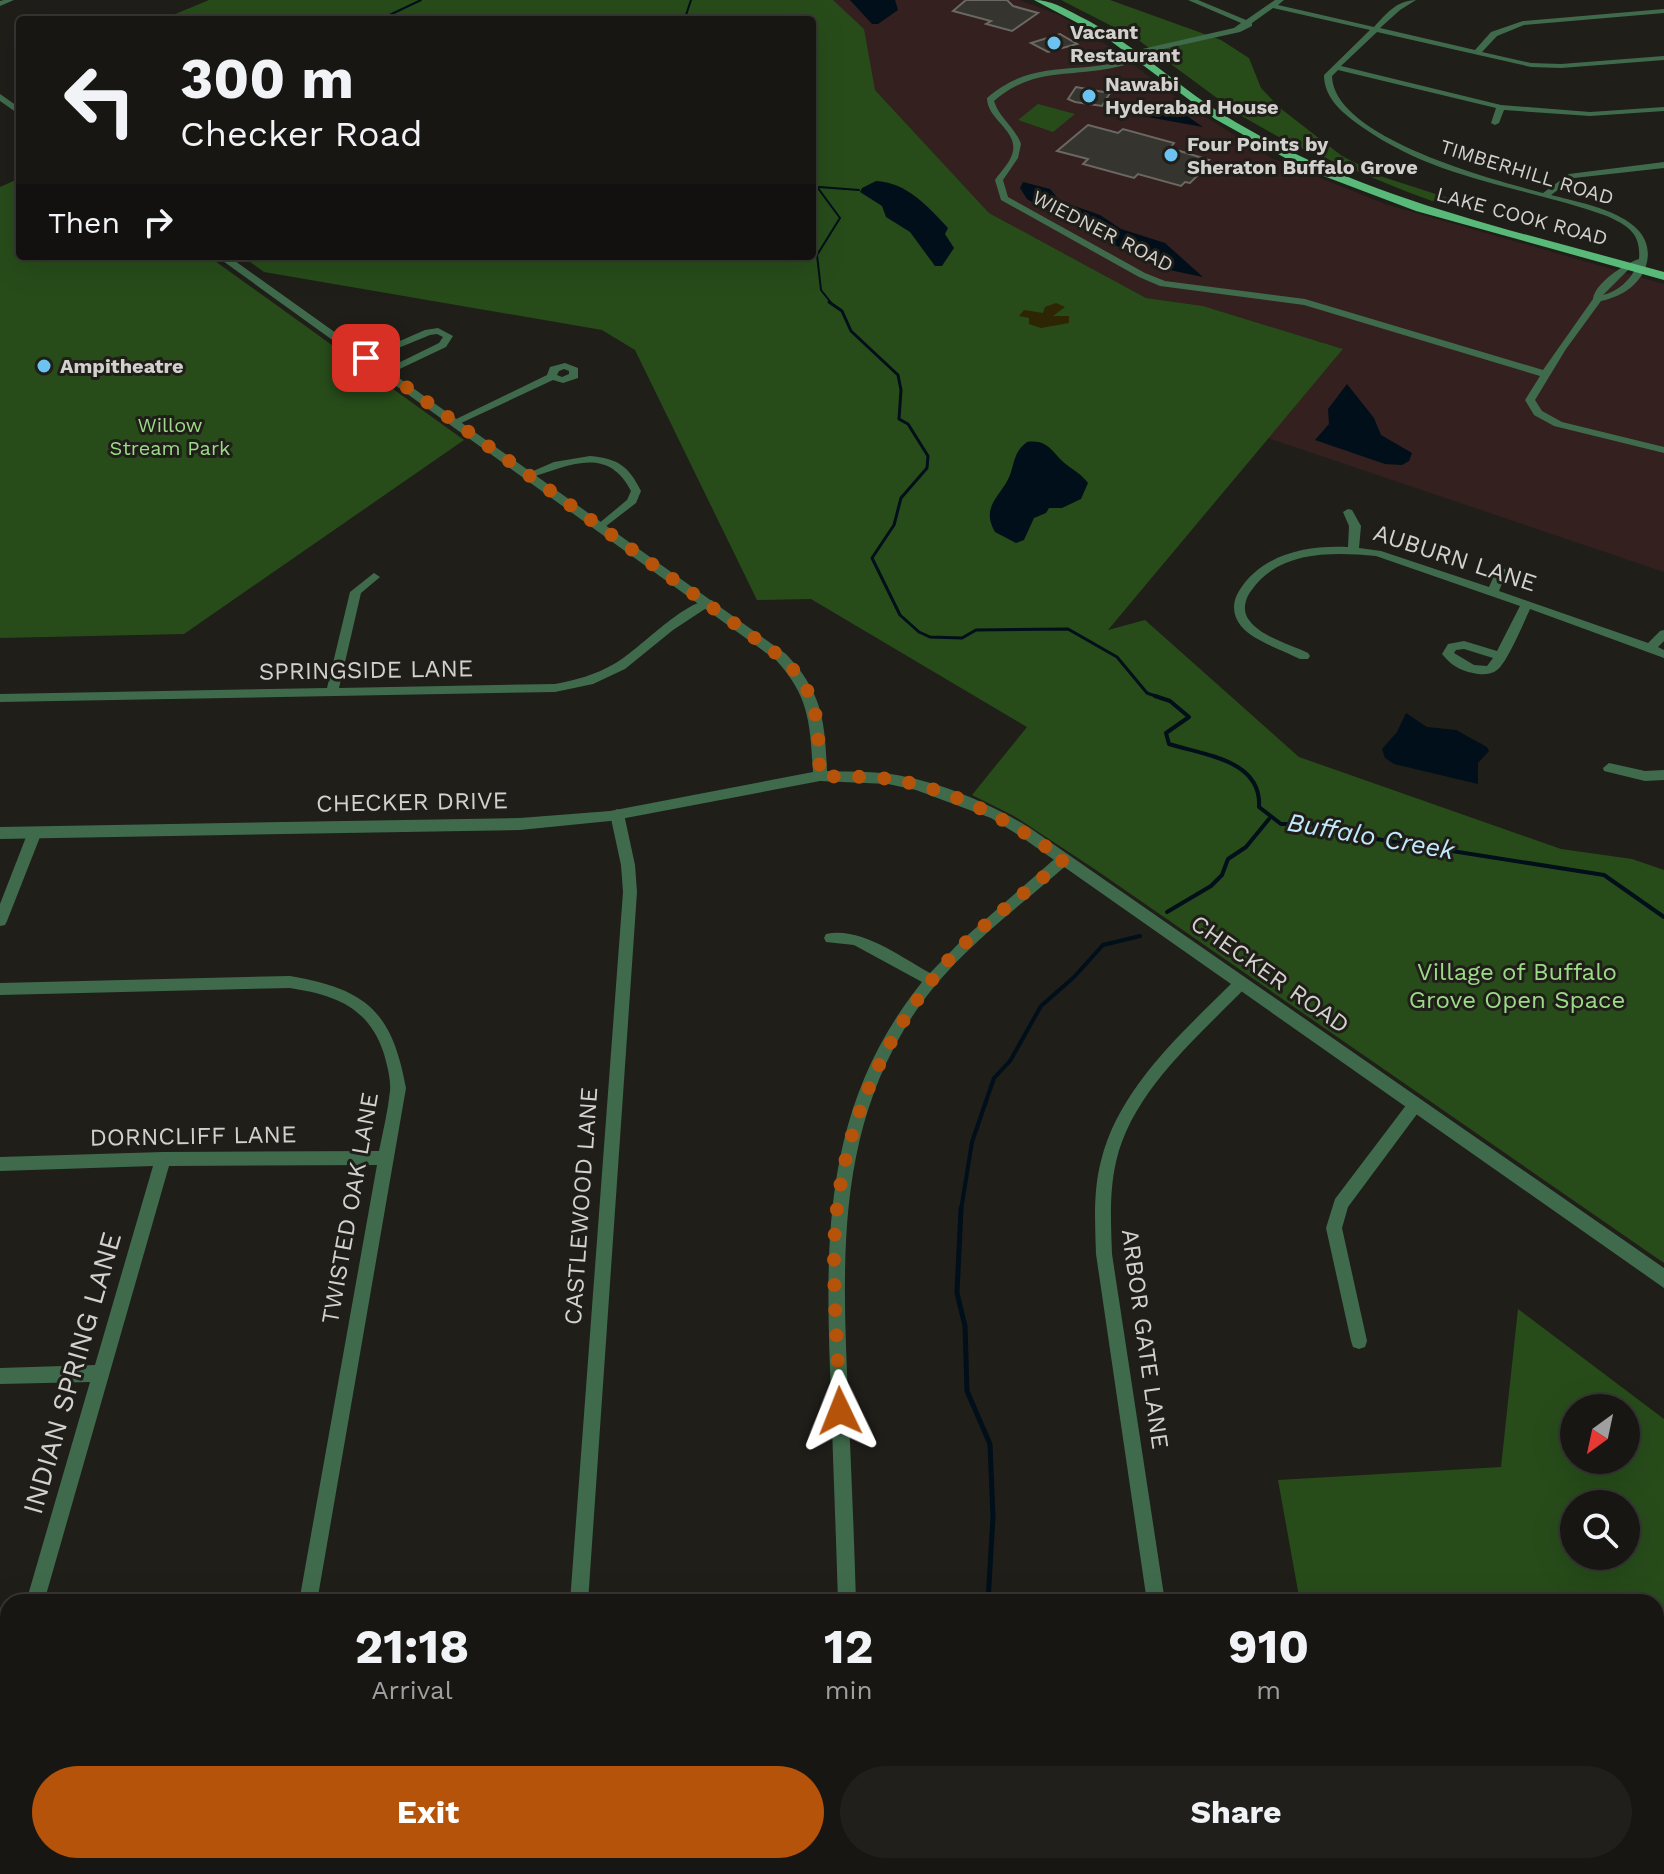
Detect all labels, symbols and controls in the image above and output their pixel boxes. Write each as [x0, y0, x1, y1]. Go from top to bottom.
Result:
place label: Vacant Restaurant [1070, 20, 1180, 67]
marker: Vacant Restaurant [1045, 34, 1063, 52]
text: 300 m [180, 46, 354, 112]
icon: left [48, 48, 152, 152]
place label: Nawabi Hyderabad House [1105, 72, 1279, 119]
marker: Nawabi Hyderabad House [1080, 87, 1098, 105]
text: Checker Road [180, 113, 422, 155]
place label: Four Points by Sheraton Buffalo Grove [1187, 132, 1418, 179]
street label: TIMBERHILL ROAD [1437, 134, 1617, 210]
marker: Four Points by Sheraton Buffalo Grove [1162, 146, 1180, 164]
street label: LAKE COOK ROAD [1434, 182, 1610, 250]
street label: WIEDNER ROAD [1028, 185, 1178, 277]
icon: right [136, 200, 180, 244]
text: Then [48, 205, 120, 240]
pin [332, 324, 400, 392]
icon: arrive [344, 336, 388, 380]
place label: Ampitheatre [60, 354, 184, 378]
marker: Ampitheatre [35, 357, 53, 375]
park label: Willow Stream Park [110, 413, 230, 460]
street label: AUBURN LANE [1370, 518, 1540, 598]
street label: SPRINGSIDE LANE [259, 654, 473, 686]
street label: CHECKER DRIVE [316, 786, 508, 818]
water label: Buffalo Creek [1285, 807, 1458, 866]
street label: CHECKER ROAD [1185, 909, 1355, 1039]
park label: Village of Buffalo Grove Open Space [1409, 958, 1625, 1014]
street label: CASTLEWOOD LANE [559, 1086, 603, 1326]
street label: TWISTED OAK LANE [316, 1090, 384, 1326]
street label: DORNCLIFF LANE [89, 1120, 297, 1152]
street label: ARBOR GATE LANE [1116, 1227, 1174, 1451]
street label: INDIAN SPRING LANE [16, 1228, 128, 1518]
position arrow [798, 1369, 882, 1453]
north arrow [1560, 1394, 1640, 1474]
map controls [1560, 1394, 1640, 1570]
button: search [1560, 1490, 1640, 1570]
text: 21:18 [355, 1618, 469, 1675]
text: 12 [824, 1618, 873, 1675]
text: 910 [1228, 1618, 1309, 1675]
text: Arrival [371, 1675, 453, 1705]
text: min [825, 1675, 873, 1705]
text: m [1256, 1675, 1281, 1705]
button: Exit [32, 1766, 824, 1858]
button: Share [840, 1766, 1632, 1858]

